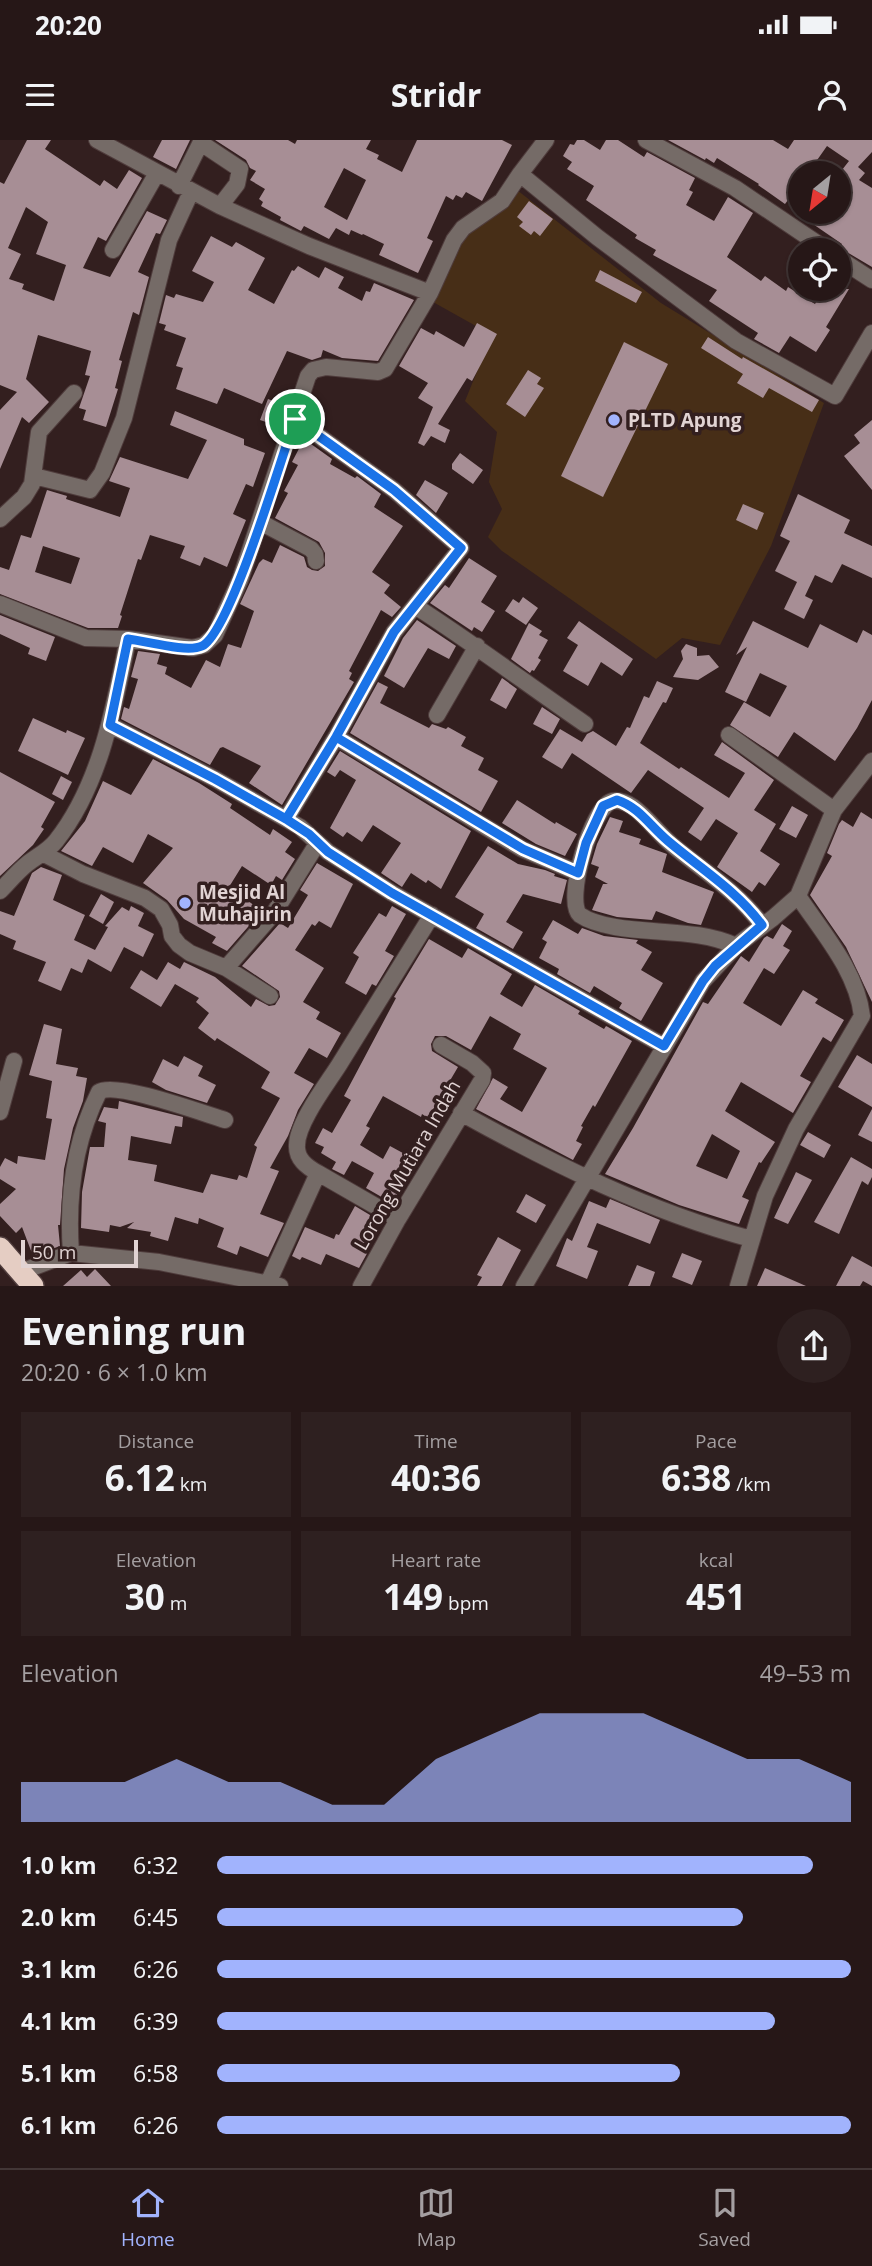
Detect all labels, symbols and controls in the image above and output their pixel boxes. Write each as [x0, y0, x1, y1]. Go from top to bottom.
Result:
text: 20:20 [35, 7, 102, 43]
text: Stridr [391, 73, 481, 116]
icon: menu [21, 76, 59, 114]
icon: person [813, 76, 851, 114]
north arrow [788, 161, 850, 224]
map controls [788, 161, 851, 301]
button: locate [788, 238, 851, 301]
pin [265, 389, 325, 449]
icon: arrive [276, 400, 314, 438]
place label: PLTD Apung [628, 407, 742, 433]
marker: PLTD Apung [606, 412, 622, 428]
place label: Mesjid Al Muhajirin [199, 879, 292, 927]
marker: Mesjid Al Muhajirin [177, 895, 193, 911]
street label: Lorong Mutiara Indah [348, 1075, 466, 1255]
scale bar [21, 1237, 138, 1269]
text: 50 m [32, 1239, 76, 1265]
text: Evening run [21, 1304, 246, 1356]
button: share [777, 1309, 851, 1383]
text: 20:20 · 6 × 1.0 km [21, 1356, 208, 1388]
text: Distance [118, 1428, 194, 1454]
text: Time [414, 1428, 458, 1454]
text: Pace [695, 1428, 737, 1454]
text: 6.12 [105, 1454, 175, 1501]
text: 40:36 [391, 1454, 481, 1501]
text: 6:38 [661, 1454, 731, 1501]
text: km [175, 1471, 207, 1497]
text: /km [731, 1471, 771, 1497]
text: Elevation [116, 1547, 196, 1573]
text: Heart rate [391, 1547, 481, 1573]
text: kcal [699, 1547, 733, 1573]
text: 30 [125, 1573, 165, 1620]
text: 149 [383, 1573, 443, 1620]
text: 451 [686, 1573, 746, 1620]
text: m [165, 1590, 187, 1616]
text: bpm [443, 1590, 489, 1616]
text: Elevation [21, 1657, 119, 1689]
text: 49–53 m [760, 1657, 851, 1689]
text: 1.0 km [21, 1849, 97, 1881]
text: 6:32 [133, 1849, 179, 1881]
text: 2.0 km [21, 1901, 97, 1933]
text: 6:45 [133, 1901, 179, 1933]
text: 3.1 km [21, 1953, 97, 1985]
text: 6:26 [133, 1953, 179, 1985]
text: 4.1 km [21, 2005, 97, 2037]
text: 6:39 [133, 2005, 179, 2037]
text: 5.1 km [21, 2057, 97, 2089]
text: 6:58 [133, 2057, 179, 2089]
text: 6.1 km [21, 2109, 97, 2141]
text: 6:26 [133, 2109, 179, 2141]
tab: Home [121, 2184, 175, 2252]
tab: Map [417, 2184, 456, 2252]
tab: Saved [698, 2184, 751, 2252]

